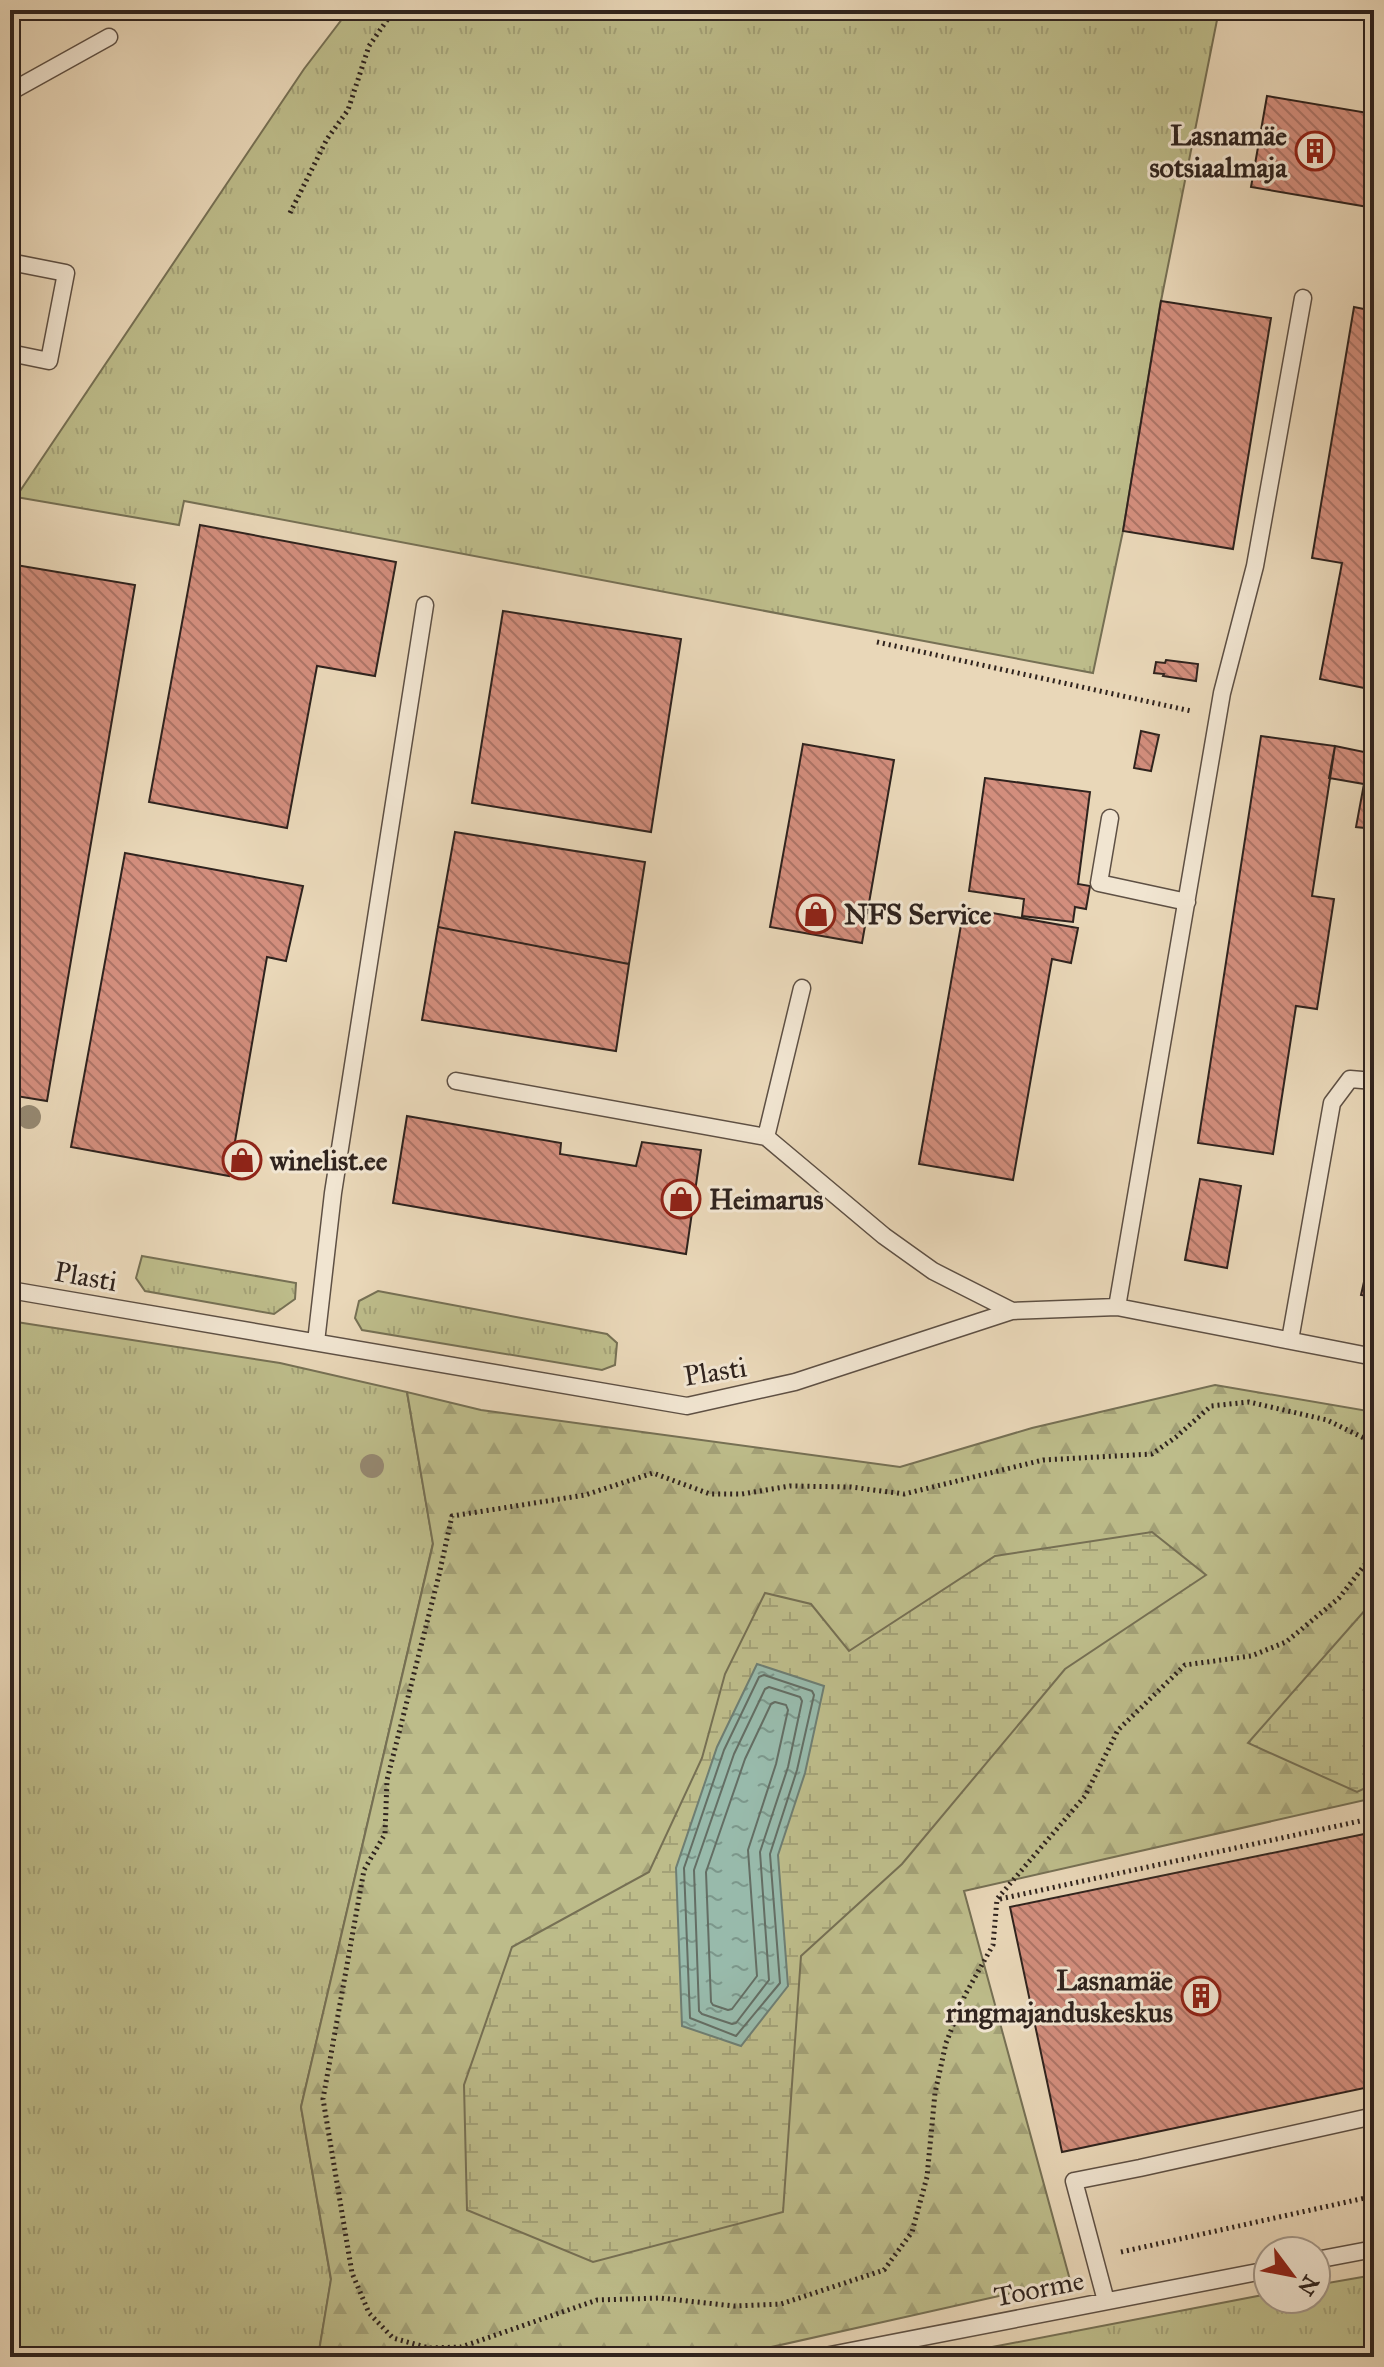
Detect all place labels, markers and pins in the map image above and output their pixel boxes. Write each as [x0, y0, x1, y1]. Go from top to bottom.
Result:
place label: Lasnamäe sotsiaalmaja [1149, 118, 1288, 185]
building icon: Lasnamäe sotsiaalmaja [1294, 130, 1336, 172]
shop icon: NFS Service [795, 893, 837, 935]
place label: NFS Service [844, 897, 992, 932]
shop icon: winelist.ee [221, 1139, 263, 1181]
place label: winelist.ee [269, 1143, 388, 1178]
shop icon: Heimarus [660, 1178, 702, 1220]
place label: Heimarus [709, 1182, 823, 1217]
place label: Lasnamäe ringmajanduskeskus [945, 1963, 1173, 2030]
building icon: Lasnamäe ringmajanduskeskus [1180, 1975, 1222, 2017]

